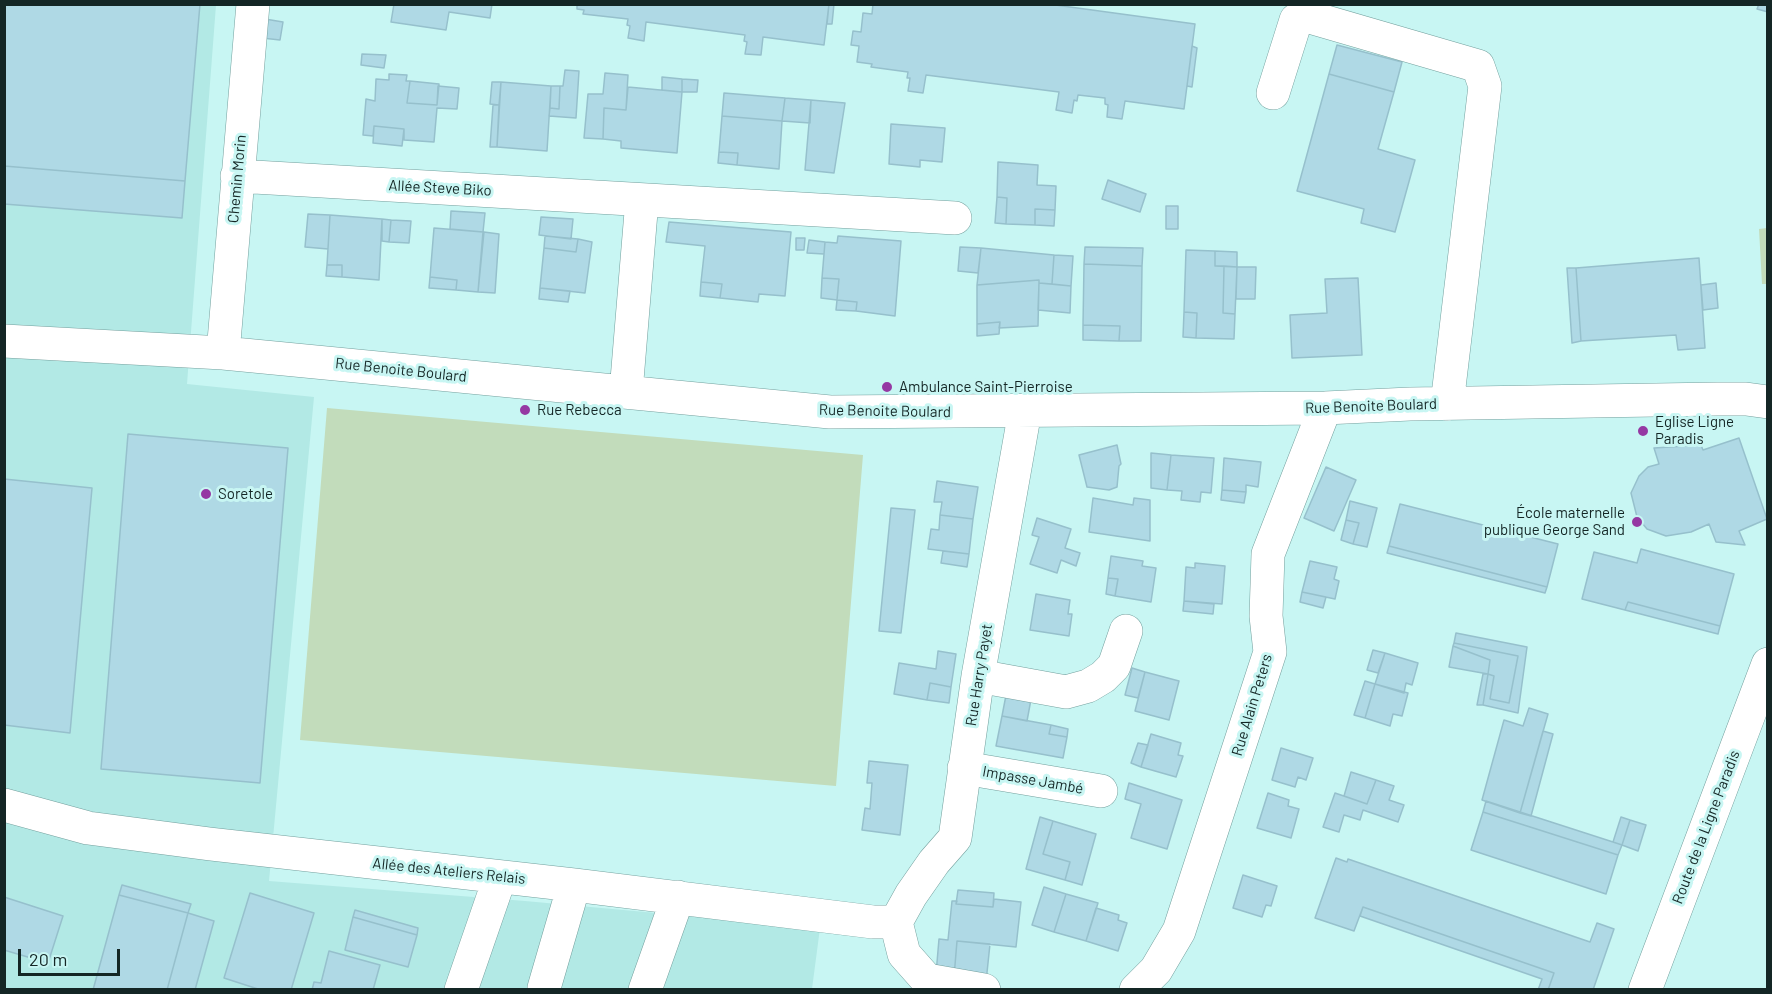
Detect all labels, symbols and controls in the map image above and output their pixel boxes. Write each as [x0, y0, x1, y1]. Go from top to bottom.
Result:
street label: Chemin Morin [224, 134, 250, 224]
street label: Allée Steve Biko [388, 176, 492, 200]
street label: Rue Benoite Boulard [334, 354, 468, 386]
place label: Ambulance Saint-Pierroise [899, 378, 1073, 396]
marker: Ambulance Saint-Pierroise [880, 380, 894, 394]
street label: Rue Benoite Boulard [1305, 395, 1437, 417]
place label: Rue Rebecca [537, 401, 622, 419]
street label: Rue Benoite Boulard [819, 401, 951, 421]
marker: Rue Rebecca [518, 403, 532, 417]
place label: Eglise Ligne Paradis [1655, 413, 1734, 448]
marker: Eglise Ligne Paradis [1636, 424, 1650, 438]
place label: Soretole [218, 485, 273, 503]
marker: Soretole [199, 487, 213, 501]
place label: École maternelle publique George Sand [1484, 504, 1625, 539]
marker: École maternelle publique George Sand [1630, 515, 1644, 529]
street label: Rue Harry Payet [962, 623, 996, 727]
street label: Rue Alain Peters [1228, 652, 1276, 758]
street label: Route de la Ligne Paradis [1668, 748, 1744, 906]
street label: Impasse Jambé [981, 762, 1085, 798]
street label: Allée des Ateliers Relais [372, 854, 526, 888]
scale bar [21, 937, 123, 975]
text: 20 m [29, 948, 67, 970]

